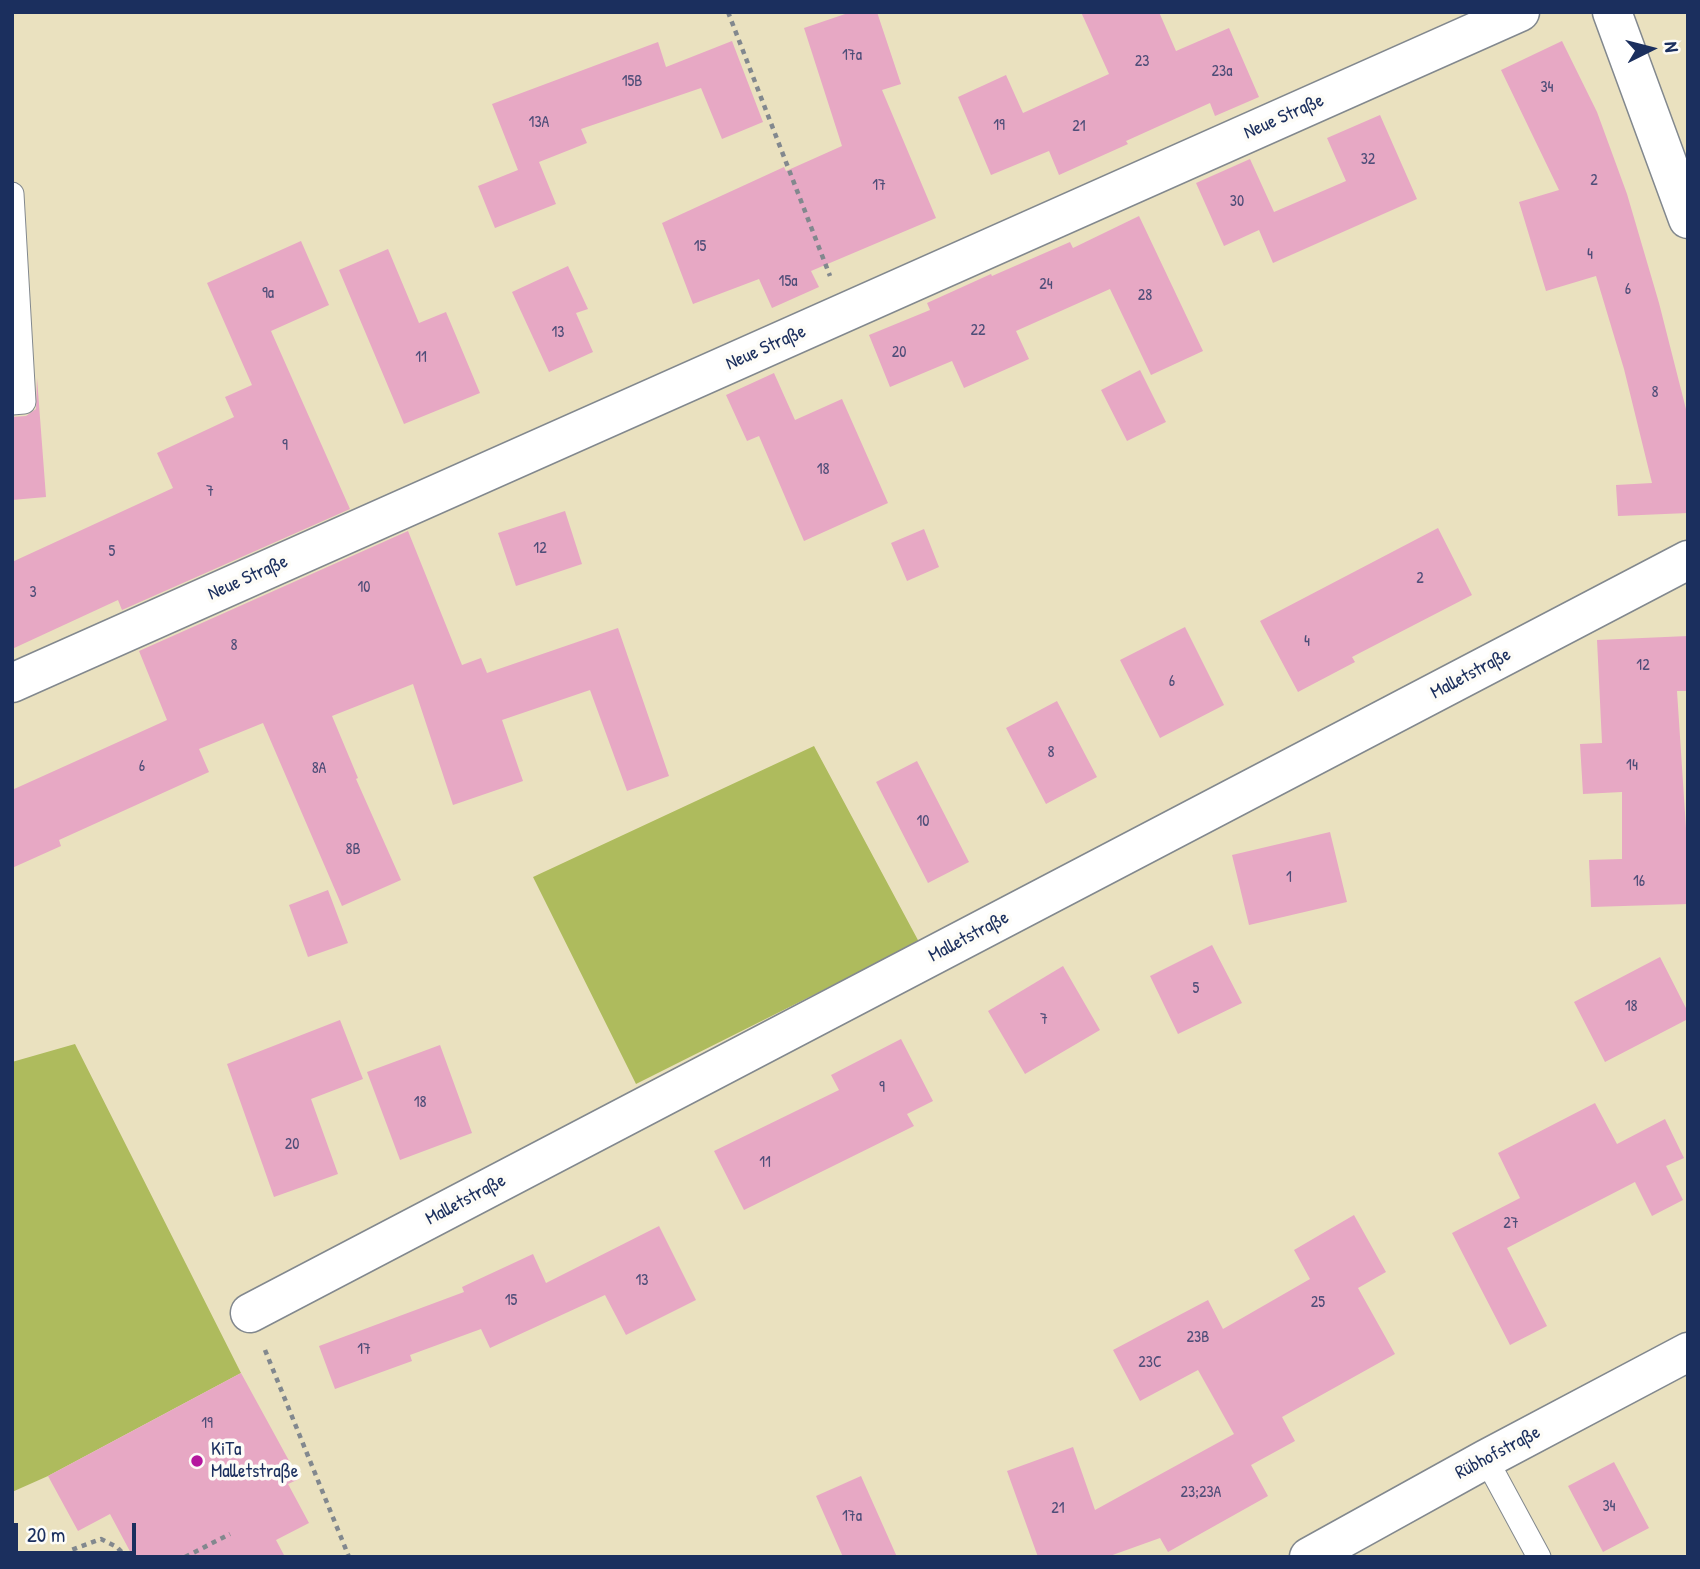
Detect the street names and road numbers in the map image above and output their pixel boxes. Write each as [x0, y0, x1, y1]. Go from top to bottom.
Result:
street label: Neue Straße [1241, 89, 1327, 145]
street label: Neue Straße [723, 320, 809, 376]
street label: Neue Straße [205, 550, 291, 606]
street label: Malletstraße [1427, 643, 1515, 705]
street label: Malletstraße [925, 906, 1013, 968]
street label: Malletstraße [422, 1169, 510, 1231]
street label: Rübhofstraße [1452, 1421, 1544, 1485]

